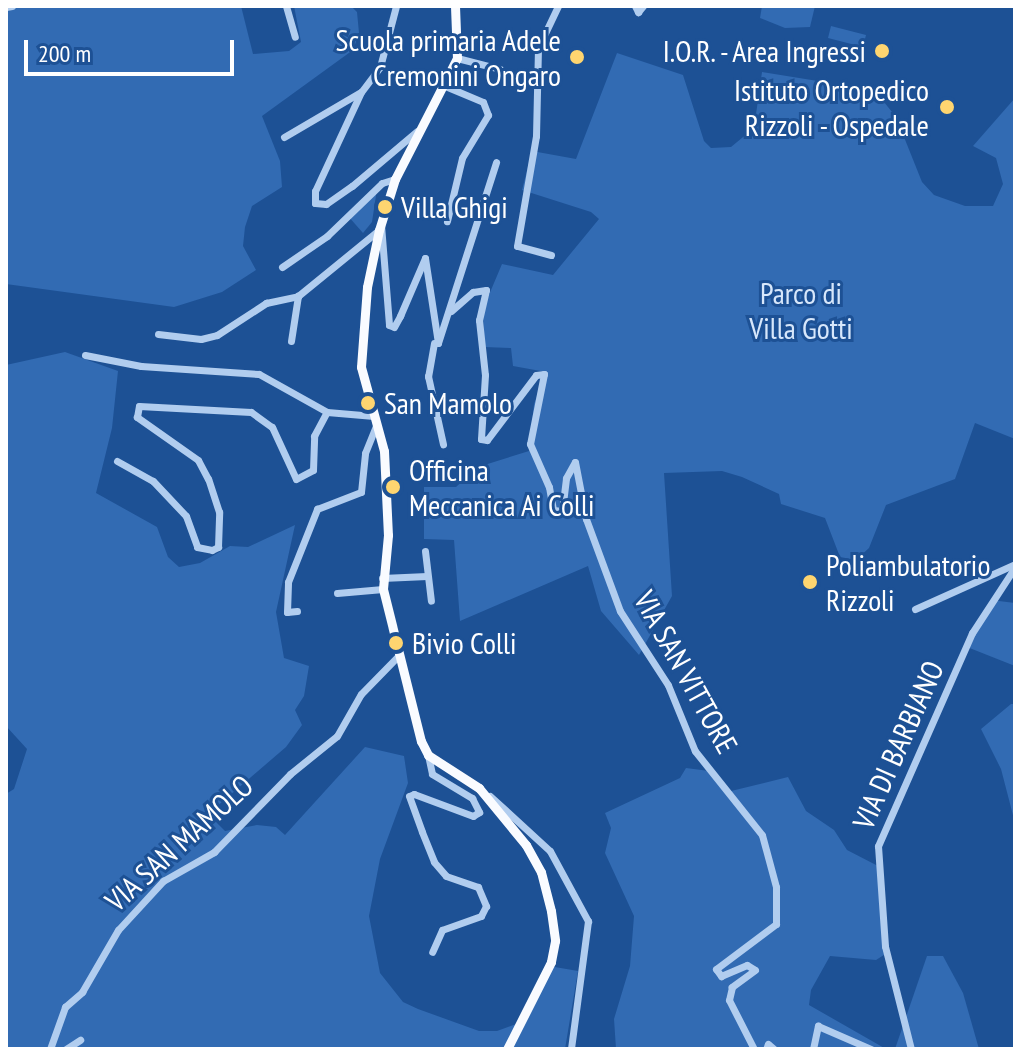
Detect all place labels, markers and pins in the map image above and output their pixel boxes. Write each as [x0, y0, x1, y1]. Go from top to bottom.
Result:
place label: Scuola primaria Adele Cremonini Ongaro [335, 22, 561, 92]
place label: I.O.R. - Area Ingressi [658, 33, 866, 69]
marker: I.O.R. - Area Ingressi [873, 42, 891, 60]
marker: Scuola primaria Adele Cremonini Ongaro [568, 48, 586, 66]
place label: Istituto Ortopedico Rizzoli - Ospedale [734, 72, 929, 142]
marker: Istituto Ortopedico Rizzoli - Ospedale [936, 96, 958, 118]
place label: Villa Ghigi [401, 189, 508, 225]
marker: Villa Ghigi [376, 198, 394, 216]
place label: San Mamolo [384, 385, 512, 421]
marker: San Mamolo [359, 394, 377, 412]
place label: Officina Meccanica Ai Colli [409, 452, 595, 522]
marker: Officina Meccanica Ai Colli [384, 478, 402, 496]
place label: Poliambulatorio Rizzoli [826, 547, 990, 618]
marker: Poliambulatorio Rizzoli [801, 573, 819, 591]
place label: Bivio Colli [412, 625, 516, 661]
marker: Bivio Colli [387, 634, 405, 652]

